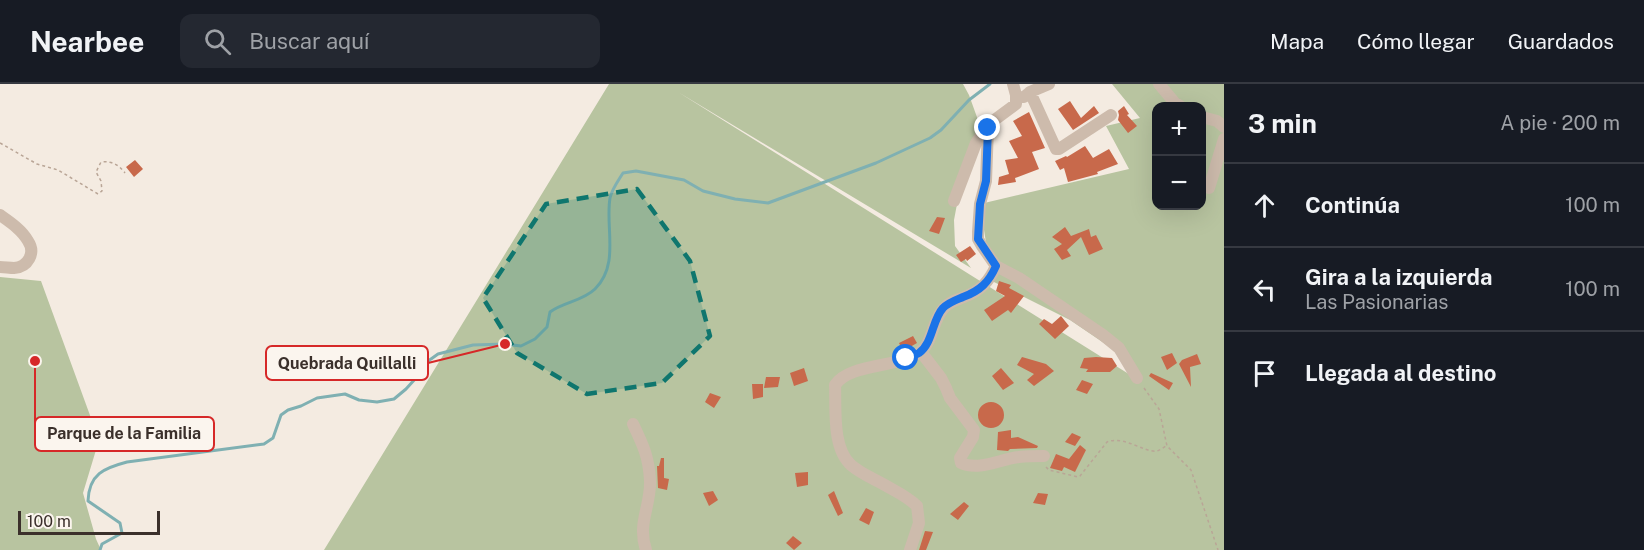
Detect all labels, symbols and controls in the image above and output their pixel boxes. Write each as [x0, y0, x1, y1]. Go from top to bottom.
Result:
search box [180, 14, 600, 68]
text: Nearbee [30, 25, 144, 58]
icon: search [201, 25, 234, 58]
text: Buscar aquí [249, 28, 369, 54]
text: Mapa [1270, 29, 1324, 54]
text: Cómo llegar [1357, 29, 1475, 54]
text: Guardados [1508, 29, 1614, 54]
map controls [1152, 102, 1206, 210]
button: + [1152, 102, 1206, 156]
text: 3 min [1248, 108, 1317, 139]
text: A pie · 200 m [1500, 111, 1620, 135]
route end [974, 114, 1000, 140]
button: − [1152, 156, 1206, 210]
icon: ahead [1248, 189, 1281, 222]
text: Continúa [1305, 192, 1400, 218]
text: 100 m [1565, 193, 1620, 217]
text: Gira a la izquierda [1305, 264, 1492, 290]
icon: left [1248, 273, 1281, 306]
text: 100 m [1565, 277, 1620, 301]
text: Las Pasionarias [1305, 290, 1448, 314]
route start [892, 344, 918, 370]
callout: Quebrada Quillalli [266, 346, 428, 380]
text: Quebrada Quillalli [278, 354, 416, 373]
icon: arrive [1248, 357, 1281, 390]
text: Llegada al destino [1305, 360, 1496, 386]
callout: Parque de la Familia [35, 417, 214, 451]
text: Parque de la Familia [47, 424, 201, 443]
scale bar [18, 508, 160, 536]
text: 100 m [27, 512, 71, 531]

